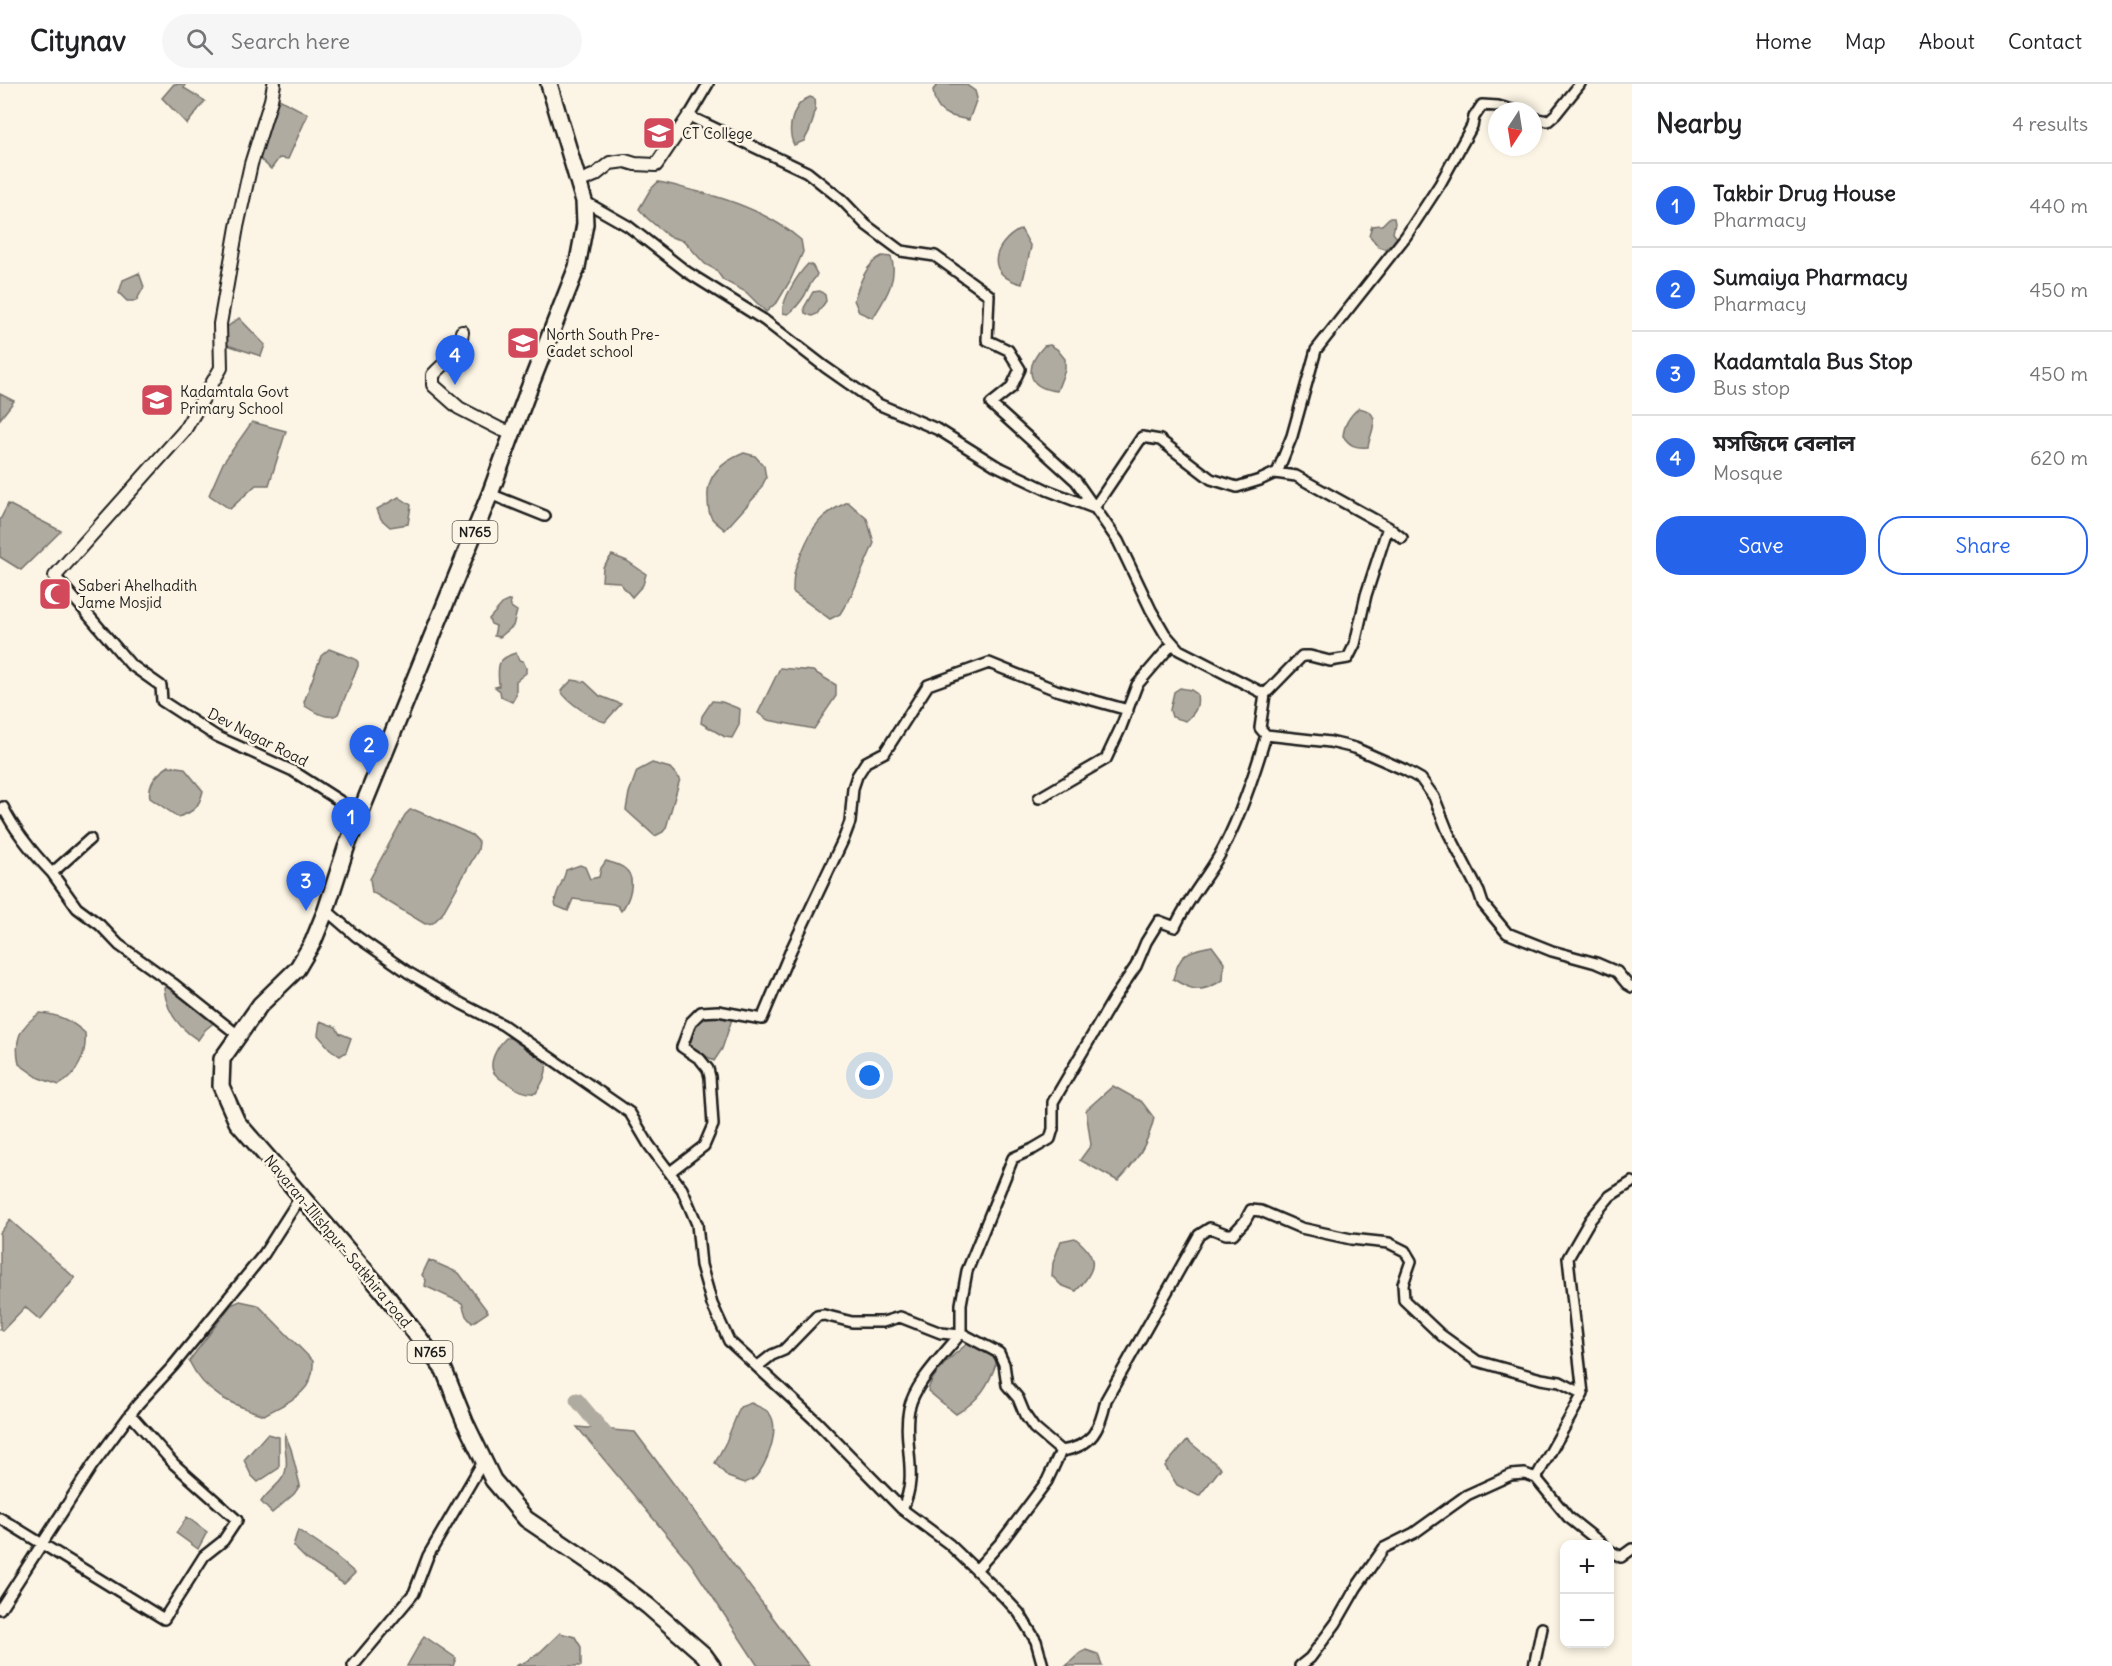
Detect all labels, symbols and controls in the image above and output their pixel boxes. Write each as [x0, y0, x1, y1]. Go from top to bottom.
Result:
search box [162, 14, 582, 68]
text: Citynav [30, 23, 126, 59]
icon: search [183, 25, 216, 58]
text: Search here [231, 27, 350, 55]
text: Home [1755, 28, 1812, 55]
text: Map [1845, 28, 1886, 55]
text: About [1919, 28, 1975, 55]
text: Contact [2008, 28, 2082, 55]
north arrow [1488, 102, 1542, 156]
text: Nearby [1656, 107, 1742, 140]
text: 4 results [2012, 111, 2088, 136]
school or university icon: CT College [641, 115, 677, 151]
place label: CT College [682, 124, 753, 143]
text: Takbir Drug House [1713, 179, 1896, 207]
text: 1 [1672, 193, 1679, 218]
text: 440 m [2029, 193, 2088, 218]
text: Pharmacy [1713, 207, 1807, 232]
text: Sumaiya Pharmacy [1713, 263, 1908, 291]
text: 2 [1670, 277, 1681, 302]
text: 450 m [2029, 277, 2088, 302]
text: Pharmacy [1713, 291, 1807, 316]
school or university icon: North South Pre- Cadet school [505, 325, 541, 361]
place label: North South Pre- Cadet school [546, 325, 660, 361]
pin: 4 [436, 336, 474, 385]
text: Kadamtala Bus Stop [1713, 347, 1913, 375]
text: 3 [1670, 361, 1681, 386]
text: 450 m [2029, 361, 2088, 386]
text: Bus stop [1713, 375, 1790, 400]
school or university icon: Kadamtala Govt Primary School [139, 382, 175, 418]
place label: Kadamtala Govt Primary School [180, 382, 289, 418]
text: মসজিদে বেলাল [1713, 429, 1855, 457]
text: 4 [1670, 445, 1681, 470]
text: 620 m [2030, 445, 2088, 470]
text: Mosque [1713, 460, 1783, 485]
button: Save [1656, 516, 1866, 575]
button: Share [1878, 516, 2088, 575]
road number: N765 [452, 521, 498, 543]
mosque icon: Saberi Ahelhadith Jame Mosjid [37, 576, 73, 612]
place label: Saberi Ahelhadith Jame Mosjid [78, 576, 197, 612]
street label: Dev Nagar Road [205, 704, 312, 771]
pin: 2 [350, 726, 388, 775]
pin: 1 [332, 798, 370, 847]
pin: 3 [286, 862, 326, 911]
your location [855, 1061, 884, 1090]
street label: Navaran-Illishpur- Satkhira road [260, 1151, 416, 1331]
road number: N765 [408, 1341, 452, 1363]
map controls [1560, 1540, 1614, 1648]
button: + [1560, 1540, 1614, 1594]
button: − [1560, 1594, 1614, 1648]

